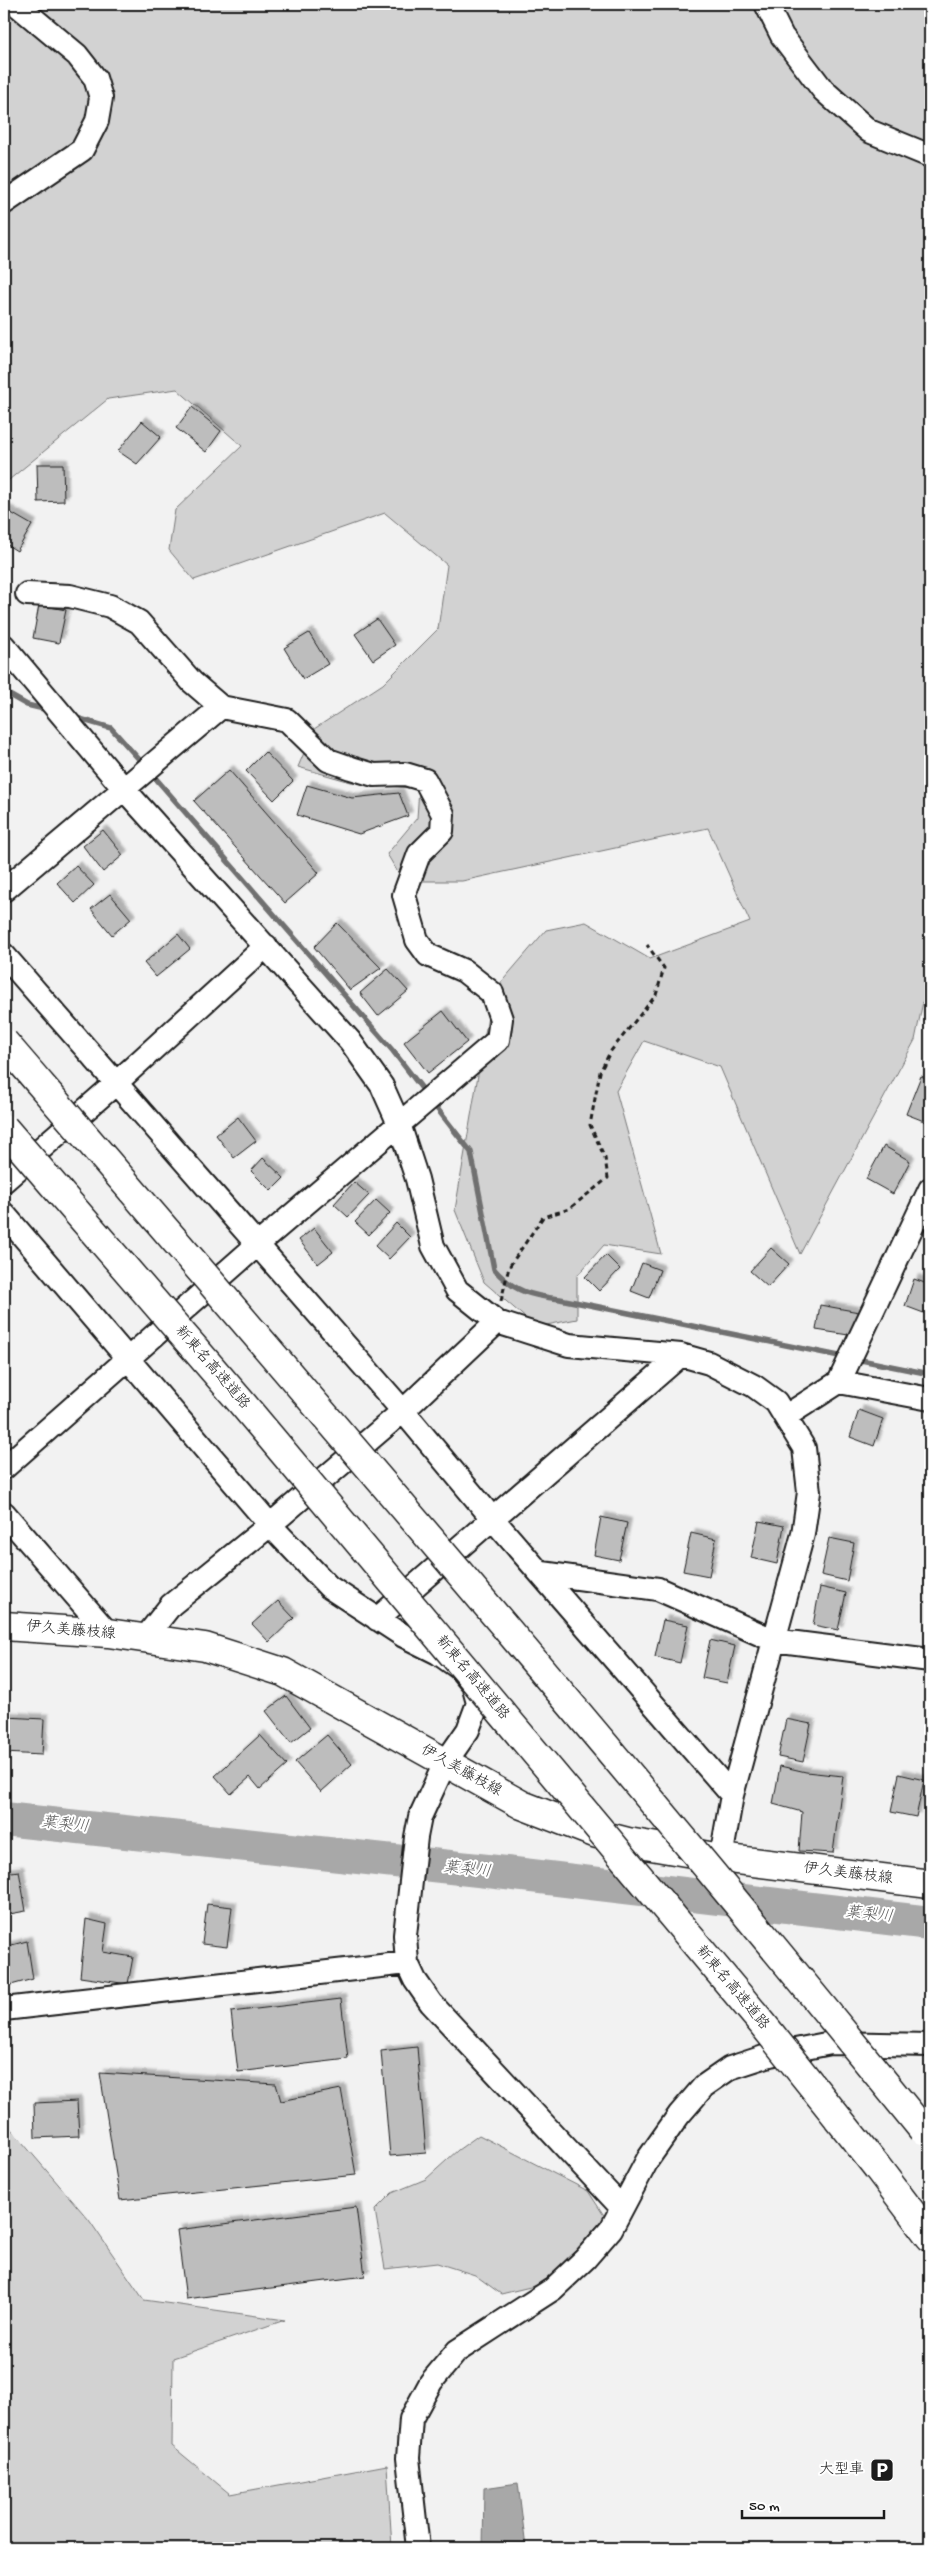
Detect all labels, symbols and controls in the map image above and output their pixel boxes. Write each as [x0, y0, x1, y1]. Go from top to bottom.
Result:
street label: 新東名高速道路 [171, 1322, 254, 1414]
street label: 伊久美藤枝線 [25, 1617, 117, 1644]
street label: 新東名高速道路 [431, 1631, 513, 1724]
street label: 伊久美藤枝線 [417, 1740, 505, 1801]
water label: 葉梨川 [40, 1813, 90, 1838]
water label: 葉梨川 [442, 1858, 492, 1883]
street label: 伊久美藤枝線 [802, 1859, 894, 1888]
water label: 葉梨川 [844, 1903, 894, 1928]
street label: 新東名高速道路 [691, 1941, 773, 2034]
parking icon: 大型車 [869, 2457, 895, 2483]
place label: 大型車 [819, 2460, 864, 2479]
scale bar [742, 2487, 884, 2519]
text: 50 m [749, 2498, 780, 2516]

